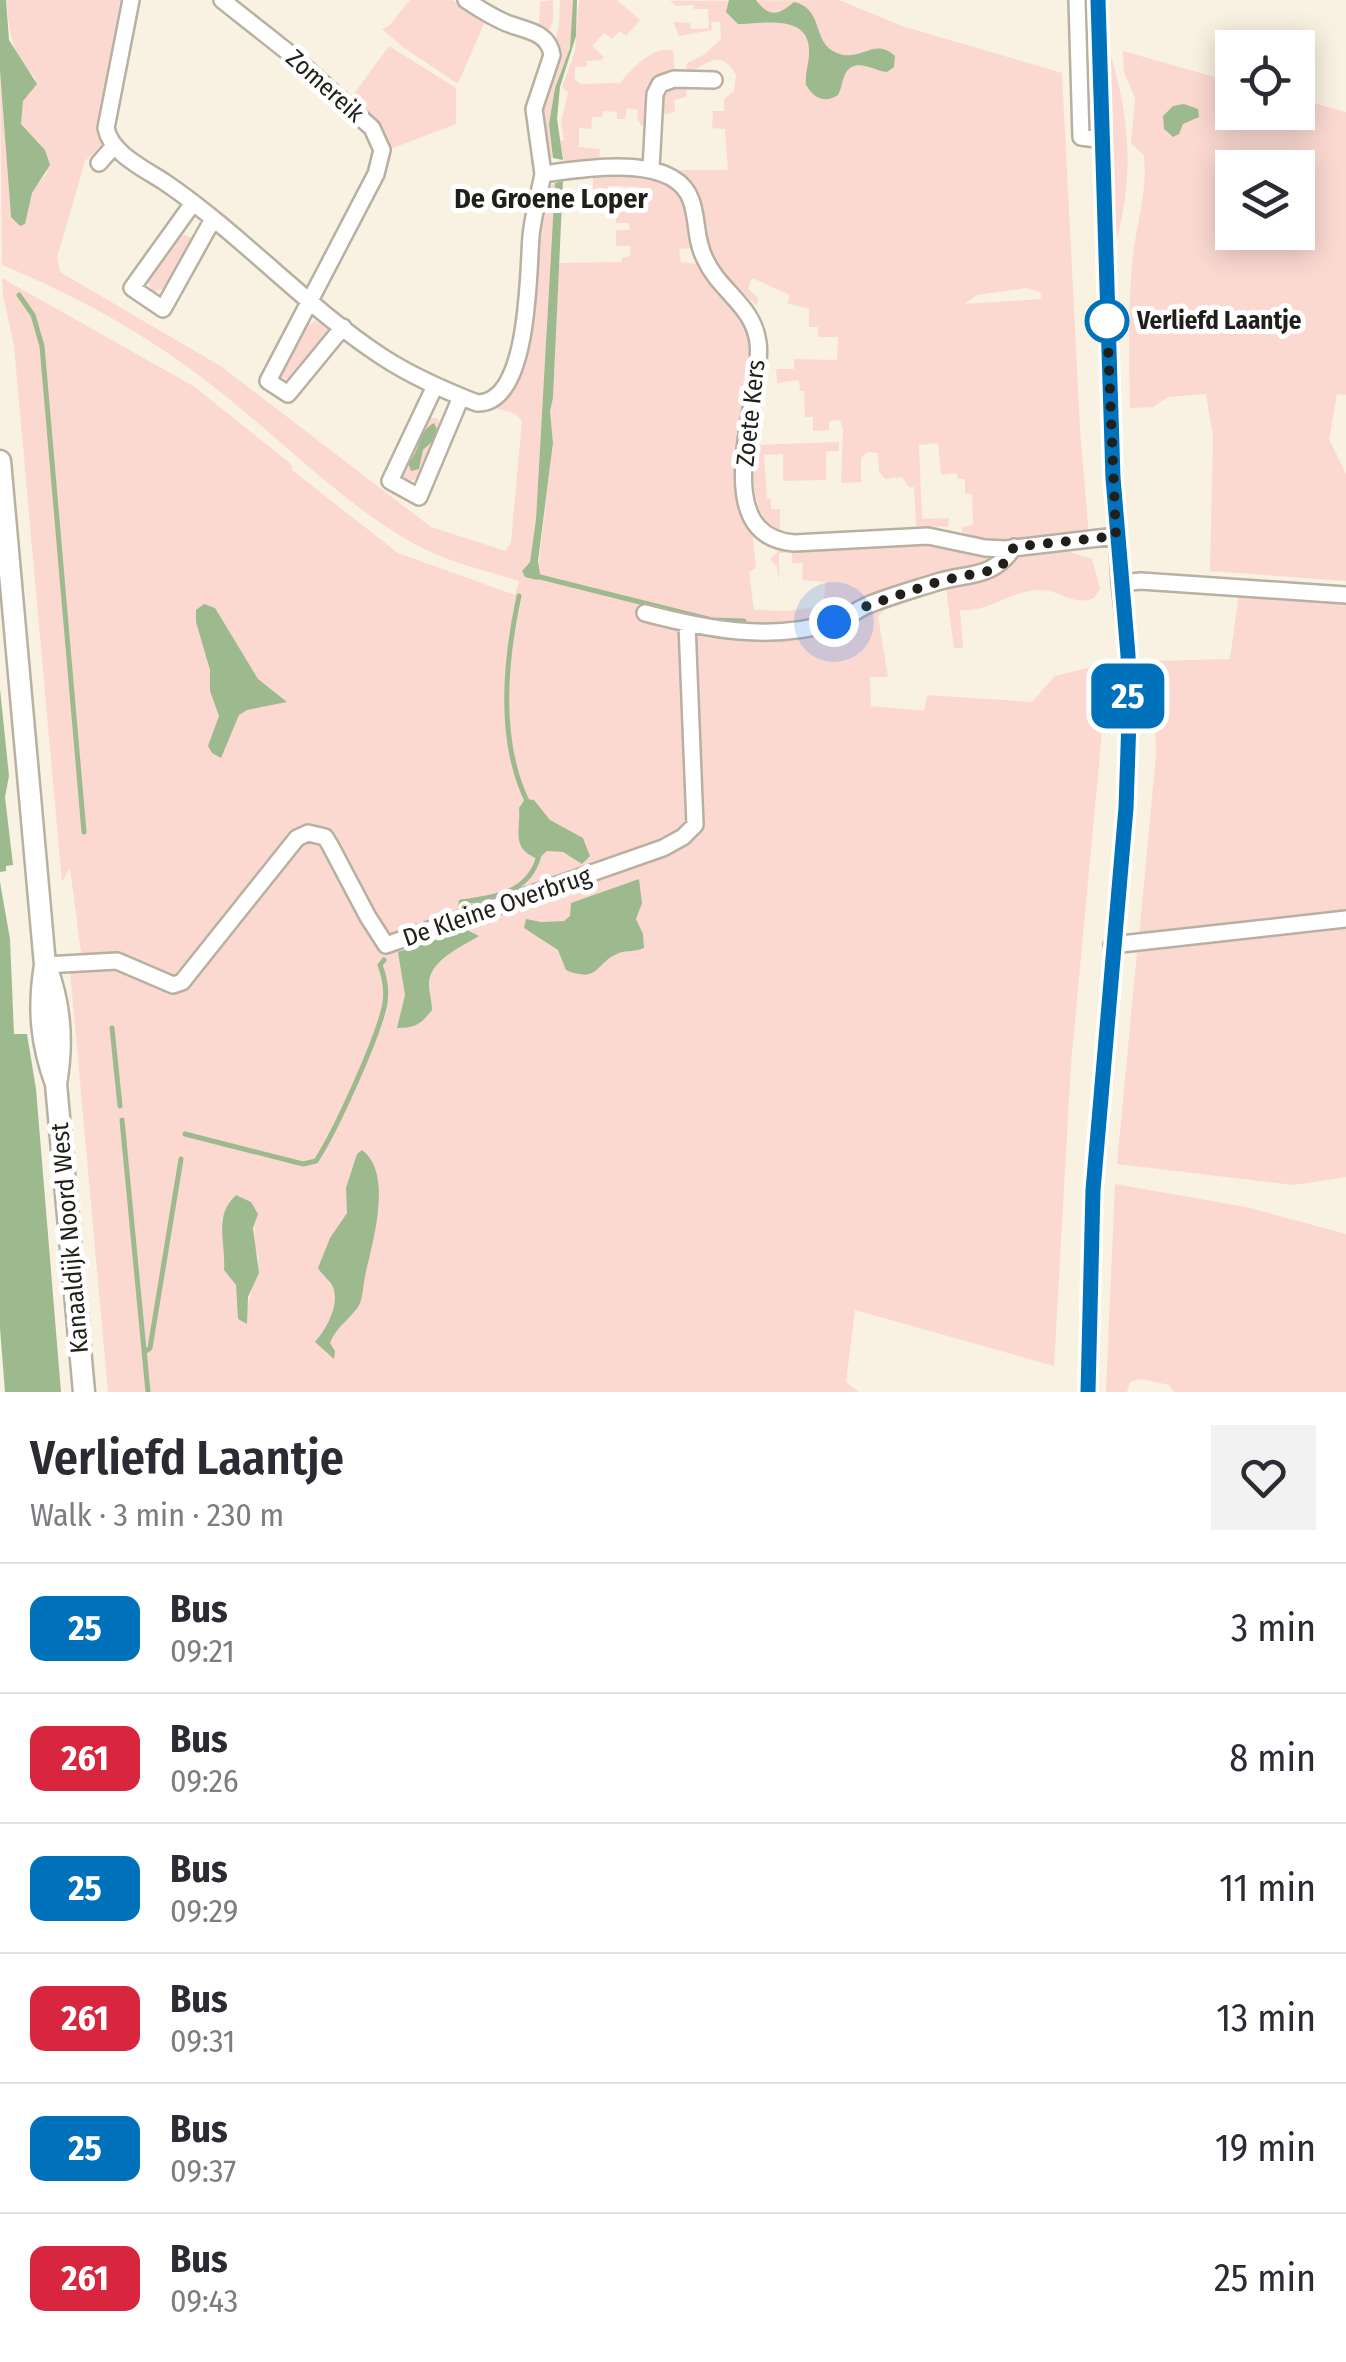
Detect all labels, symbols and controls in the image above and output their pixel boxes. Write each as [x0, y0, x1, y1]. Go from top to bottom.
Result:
map controls [1215, 30, 1315, 250]
button: locate [1215, 30, 1315, 130]
street label: Zomereik [280, 43, 370, 129]
button: layers [1215, 150, 1315, 250]
district label: De Groene Loper [454, 182, 649, 215]
marker: Verliefd Laantje [1086, 300, 1128, 342]
place label: Verliefd Laantje [1136, 306, 1302, 336]
street label: Zoete Kers [730, 358, 772, 468]
your location [809, 597, 859, 647]
line badge: 25 [1083, 664, 1173, 728]
text: 25 [1111, 675, 1145, 717]
street label: De Kleine Overbrug [399, 861, 595, 953]
street label: Kanaaldijk Noord West [45, 1121, 95, 1354]
button: heart [1211, 1425, 1316, 1530]
text: Verliefd Laantje [30, 1429, 344, 1487]
text: Walk · 3 min · 230 m [30, 1496, 284, 1534]
text: Bus [170, 1586, 228, 1632]
text: 3 min [1231, 1605, 1316, 1651]
text: 25 [68, 1607, 102, 1649]
text: 09:21 [170, 1632, 235, 1670]
text: Bus [170, 1716, 228, 1762]
text: 8 min [1229, 1735, 1316, 1781]
text: 261 [61, 1737, 109, 1779]
text: 09:26 [170, 1762, 239, 1800]
text: Bus [170, 1846, 228, 1892]
text: 11 min [1219, 1865, 1316, 1911]
text: 25 [68, 1867, 102, 1909]
text: 09:29 [170, 1892, 238, 1930]
text: Bus [170, 1976, 228, 2022]
text: 13 min [1216, 1995, 1316, 2041]
text: 261 [61, 1997, 109, 2039]
text: 09:31 [170, 2022, 235, 2060]
text: Bus [170, 2106, 228, 2152]
text: 19 min [1215, 2125, 1316, 2171]
text: 25 [68, 2127, 102, 2169]
text: 09:37 [170, 2152, 236, 2190]
text: Bus [170, 2236, 228, 2282]
text: 25 min [1214, 2255, 1316, 2301]
text: 261 [61, 2257, 109, 2299]
text: 09:43 [170, 2282, 238, 2320]

